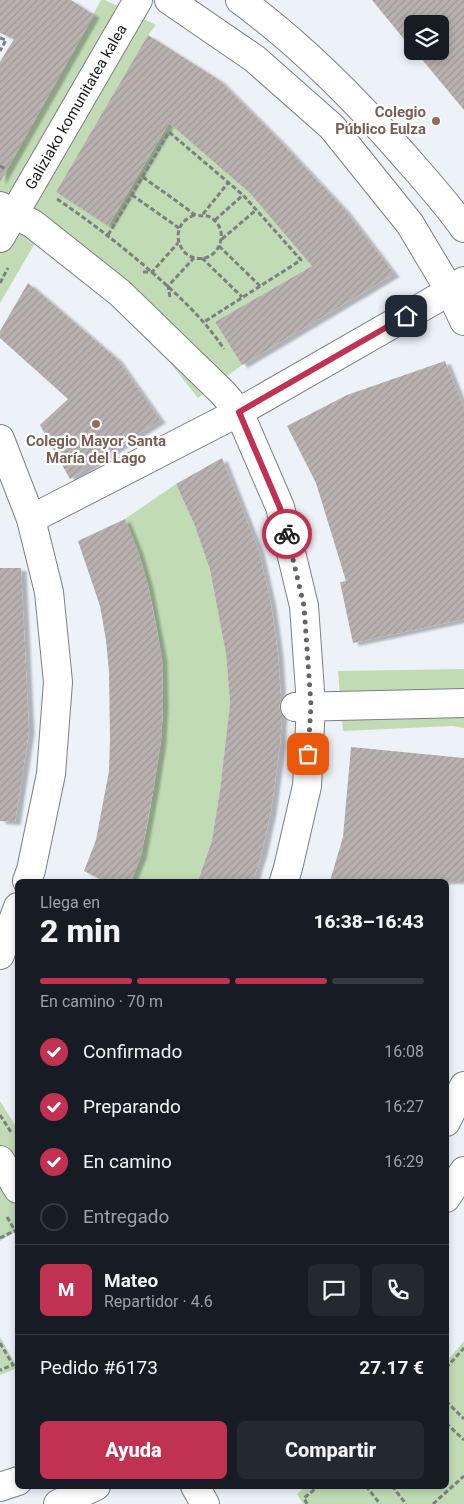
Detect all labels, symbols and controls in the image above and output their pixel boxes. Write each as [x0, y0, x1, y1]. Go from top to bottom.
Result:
map controls [404, 15, 449, 60]
button: layers [404, 15, 449, 60]
street label: Galiziako komunitatea kalea [21, 21, 131, 193]
place label: Colegio Público Eulza [335, 103, 426, 138]
marker: Colegio Público Eulza [430, 115, 442, 127]
pin [385, 295, 427, 337]
icon: home [392, 302, 420, 330]
marker: Colegio Mayor Santa María del Lago [90, 418, 102, 430]
place label: Colegio Mayor Santa María del Lago [26, 432, 166, 467]
courier [262, 509, 312, 559]
icon: bike [273, 520, 301, 548]
pin [287, 733, 329, 775]
icon: bag [294, 740, 322, 768]
text: Llega en [40, 893, 100, 912]
text: 16:38–16:43 [313, 910, 424, 933]
text: 2 min [40, 912, 121, 950]
text: En camino · 70 m [40, 992, 163, 1011]
icon: check [40, 1038, 68, 1066]
text: Confirmado [83, 1040, 182, 1063]
text: 16:08 [384, 1042, 424, 1061]
icon: check [40, 1093, 68, 1121]
text: Preparando [83, 1095, 181, 1118]
text: 16:27 [384, 1097, 424, 1116]
icon: check [40, 1148, 68, 1176]
text: En camino [83, 1150, 172, 1173]
text: 16:29 [384, 1152, 424, 1171]
text: Entregado [83, 1205, 169, 1228]
button: chat [308, 1264, 360, 1316]
button: phone [372, 1264, 424, 1316]
text: Mateo [104, 1269, 158, 1292]
text: M [58, 1278, 74, 1301]
text: Repartidor · 4.6 [104, 1292, 213, 1311]
text: Pedido #6173 [40, 1356, 158, 1379]
text: 27.17 € [359, 1356, 424, 1379]
button: Ayuda [40, 1421, 227, 1479]
button: Compartir [237, 1421, 424, 1479]

